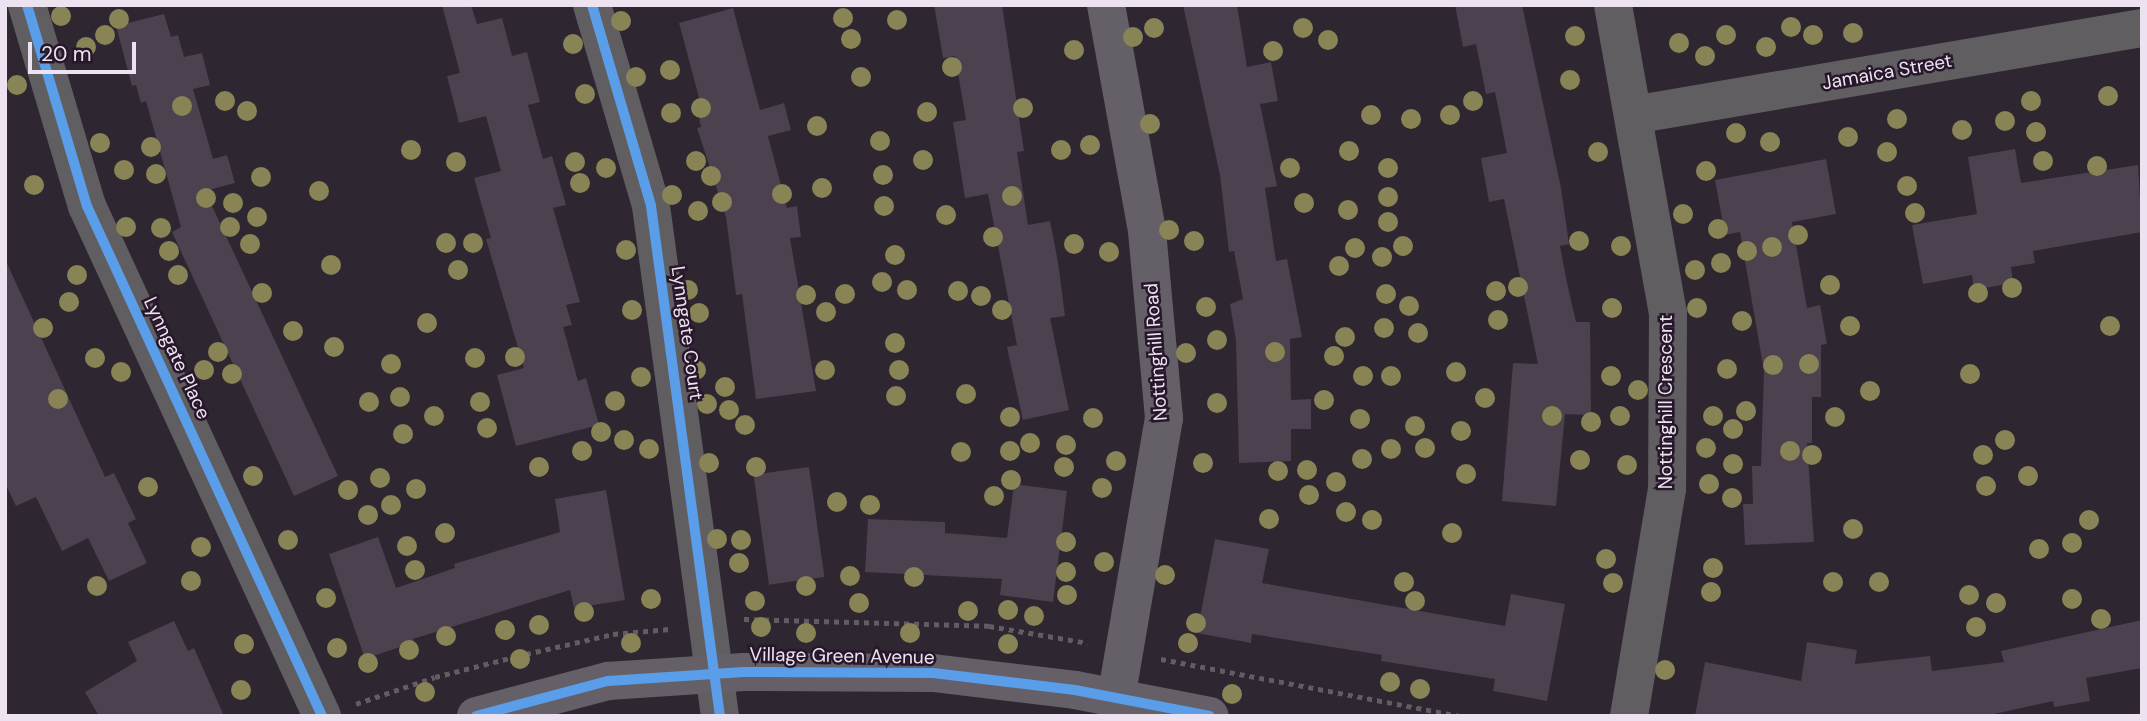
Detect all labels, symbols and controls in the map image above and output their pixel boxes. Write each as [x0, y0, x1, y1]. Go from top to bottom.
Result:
scale bar [32, 28, 140, 72]
text: 20 m [41, 40, 92, 68]
street label: Jamaica Street [1820, 49, 1954, 95]
street label: Lynngate Court [666, 264, 708, 402]
street label: Nottinghill Road [1140, 282, 1172, 422]
street label: Lynngate Place [139, 293, 215, 423]
street label: Nottinghill Crescent [1655, 315, 1677, 489]
street label: Village Green Avenue [749, 643, 935, 669]

